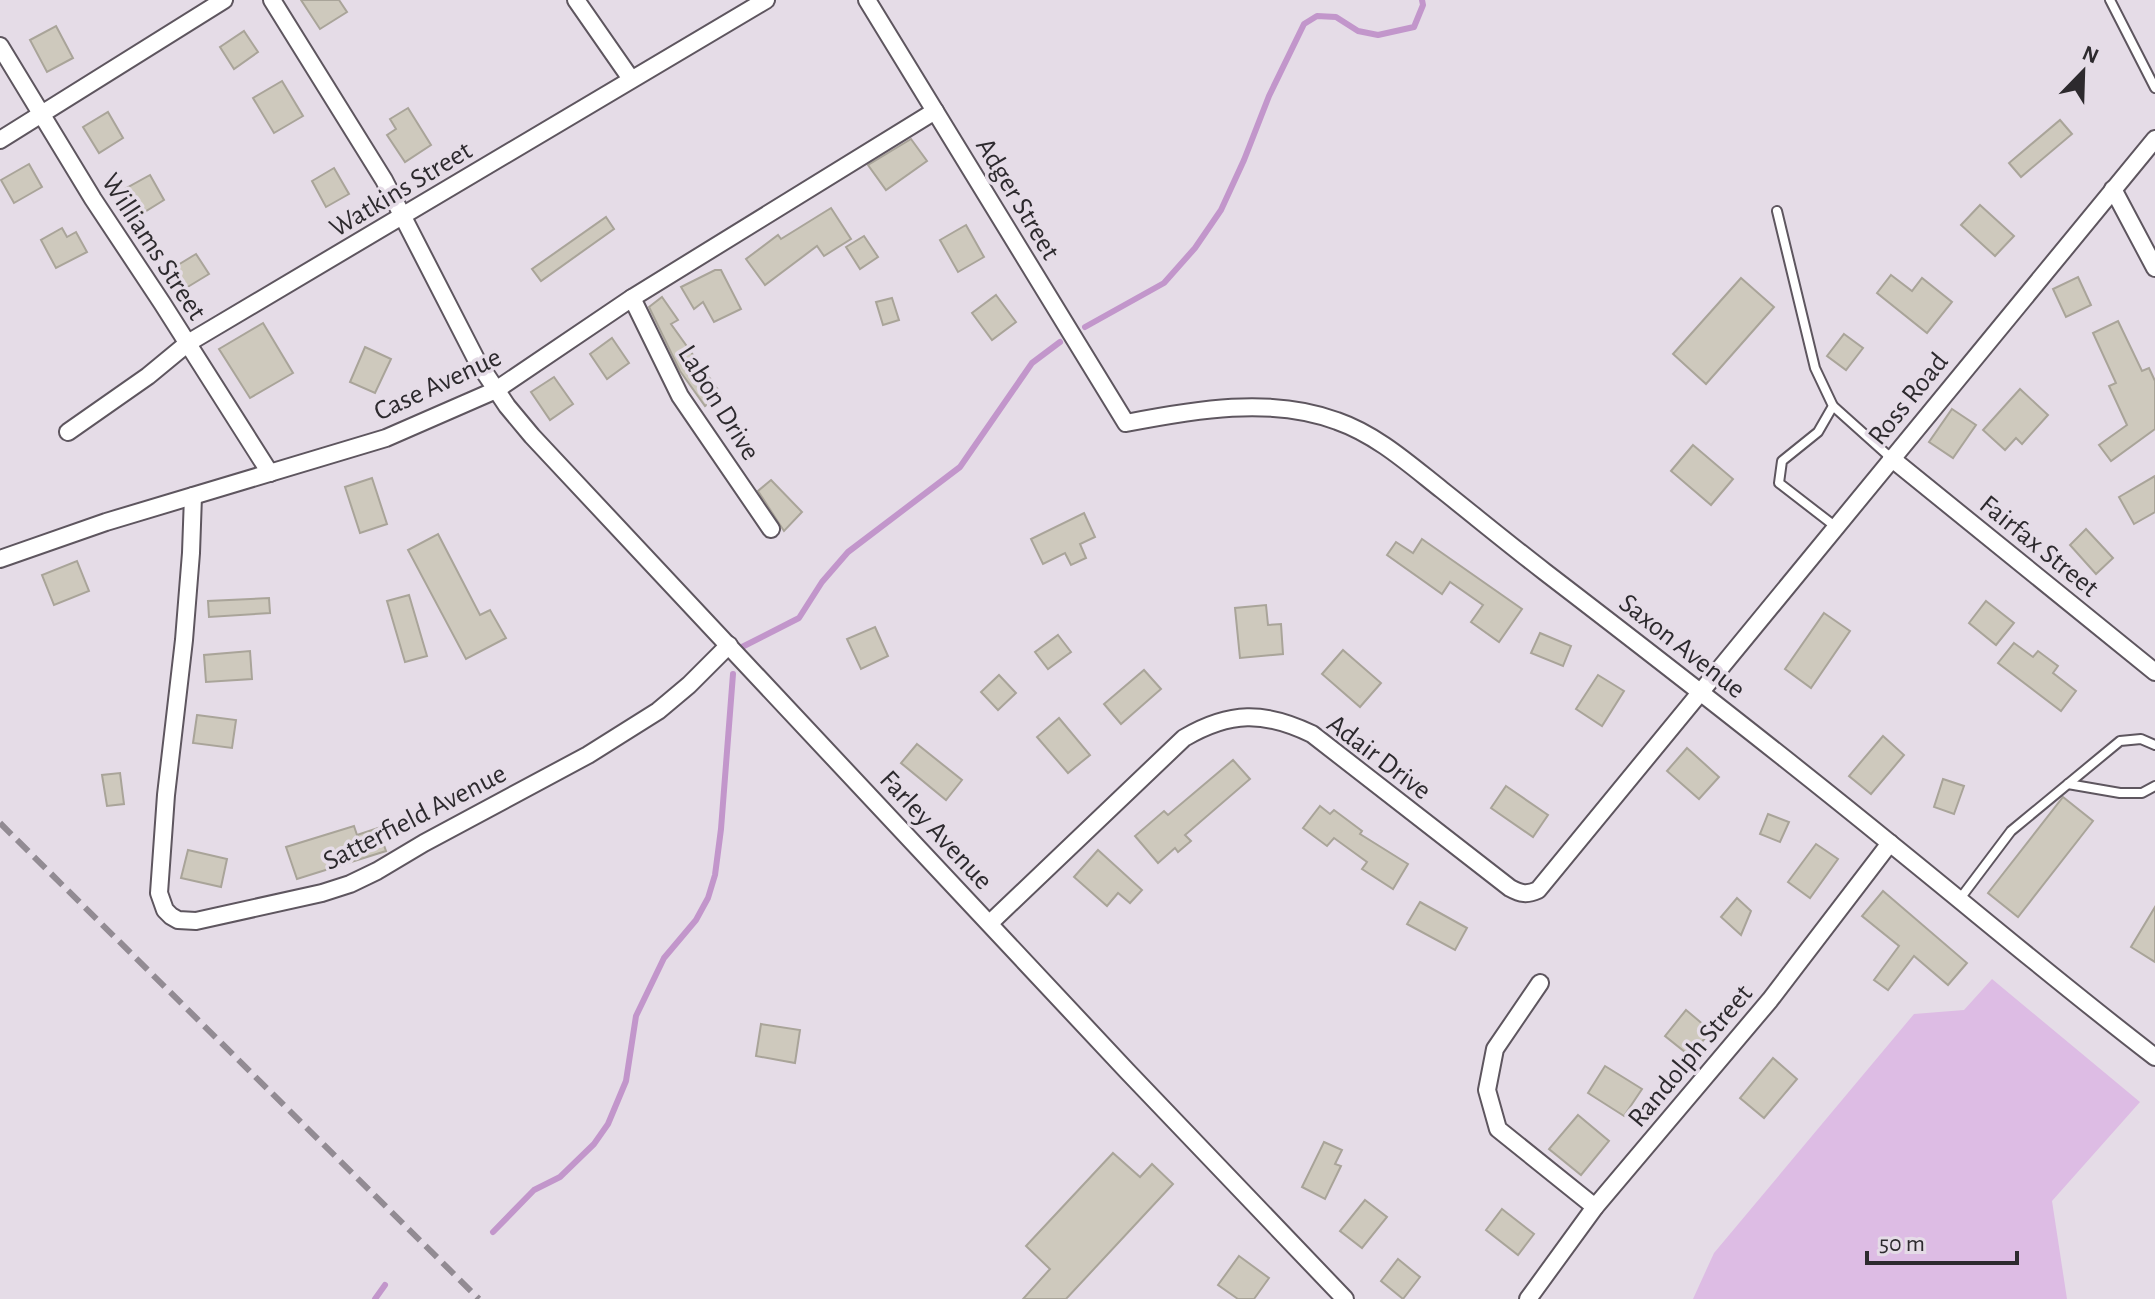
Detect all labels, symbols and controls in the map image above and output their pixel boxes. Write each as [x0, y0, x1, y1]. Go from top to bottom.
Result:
north arrow [2043, 32, 2123, 112]
text: N [2079, 41, 2102, 68]
street label: Adger Street [970, 133, 1064, 265]
street label: Watkins Street [325, 136, 477, 243]
street label: Williams Street [96, 169, 211, 325]
street label: Labon Drive [672, 341, 765, 466]
street label: Case Avenue [370, 343, 506, 426]
street label: Ross Road [1863, 348, 1954, 451]
street label: Fairfax Street [1974, 490, 2104, 603]
street label: Saxon Avenue [1613, 589, 1750, 704]
street label: Adair Drive [1322, 710, 1436, 805]
street label: Satterfield Avenue [319, 760, 511, 876]
street label: Farley Avenue [874, 766, 997, 895]
street label: Randolph Street [1623, 980, 1758, 1133]
scale bar [1867, 1215, 2017, 1265]
text: 50 m [1879, 1232, 1925, 1256]

